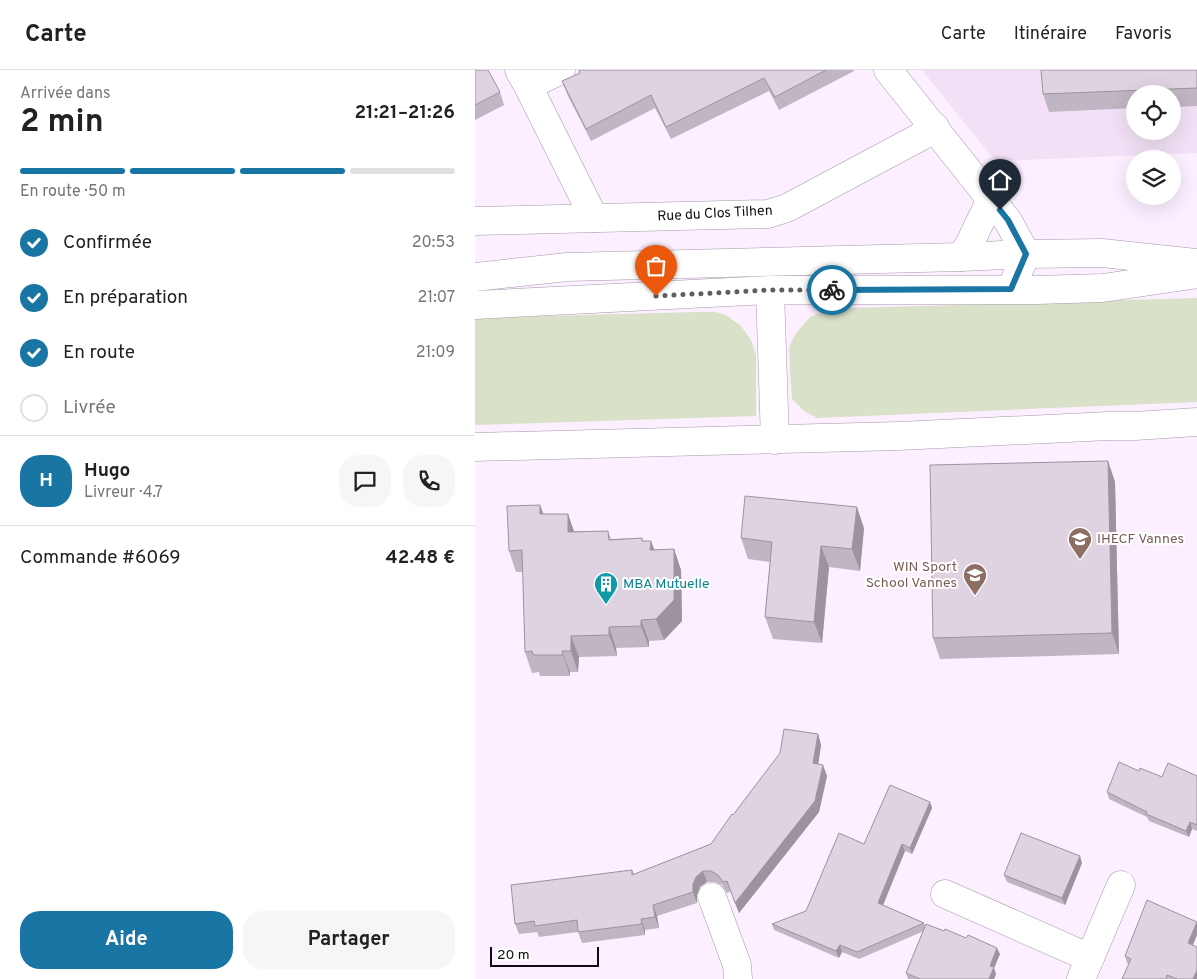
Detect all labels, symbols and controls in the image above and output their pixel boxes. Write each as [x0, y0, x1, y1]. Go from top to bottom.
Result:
text: Carte [25, 20, 87, 50]
text: Carte [941, 23, 986, 46]
text: Itinéraire [1014, 23, 1087, 46]
text: Favoris [1115, 23, 1172, 46]
text: Arrivée dans [20, 84, 110, 104]
map controls [1126, 85, 1181, 205]
button: locate [1126, 85, 1181, 140]
text: 21:21–21:26 [354, 101, 455, 125]
text: 2 min [20, 103, 104, 143]
button: layers [1126, 150, 1181, 205]
pin [979, 159, 1021, 210]
icon: home [986, 166, 1014, 194]
text: En route · 50 m [20, 182, 126, 202]
street label: Rue du Clos Tilhen [657, 202, 773, 226]
icon: check [20, 229, 48, 257]
text: Confirmée [63, 231, 152, 255]
text: 20:53 [412, 233, 455, 253]
pin [635, 245, 677, 296]
icon: bag [642, 252, 670, 280]
courier [807, 265, 857, 315]
icon: bike [818, 276, 846, 304]
icon: check [20, 284, 48, 312]
text: En préparation [63, 286, 188, 310]
text: 21:07 [417, 288, 455, 308]
icon: check [20, 339, 48, 367]
text: En route [63, 341, 135, 365]
text: 21:09 [416, 343, 455, 363]
text: Livrée [63, 396, 116, 420]
button: chat [339, 455, 391, 507]
button: phone [403, 455, 455, 507]
text: Hugo [84, 459, 130, 483]
text: H [39, 469, 53, 493]
text: Livreur · 4.7 [84, 483, 163, 503]
school or university icon: IHECF Vannes [1067, 526, 1093, 560]
place label: IHECF Vannes [1097, 531, 1184, 548]
text: Commande #6069 [20, 546, 181, 570]
text: 42.48 € [386, 546, 455, 570]
place label: WIN Sport School Vannes [866, 559, 957, 592]
school or university icon: WIN Sport School Vannes [962, 562, 988, 596]
building icon: MBA Mutuelle [593, 571, 619, 605]
place label: MBA Mutuelle [623, 576, 710, 593]
button: Aide [20, 911, 233, 969]
button: Partager [243, 911, 455, 969]
scale bar [490, 944, 599, 967]
text: 20 m [497, 947, 530, 964]

